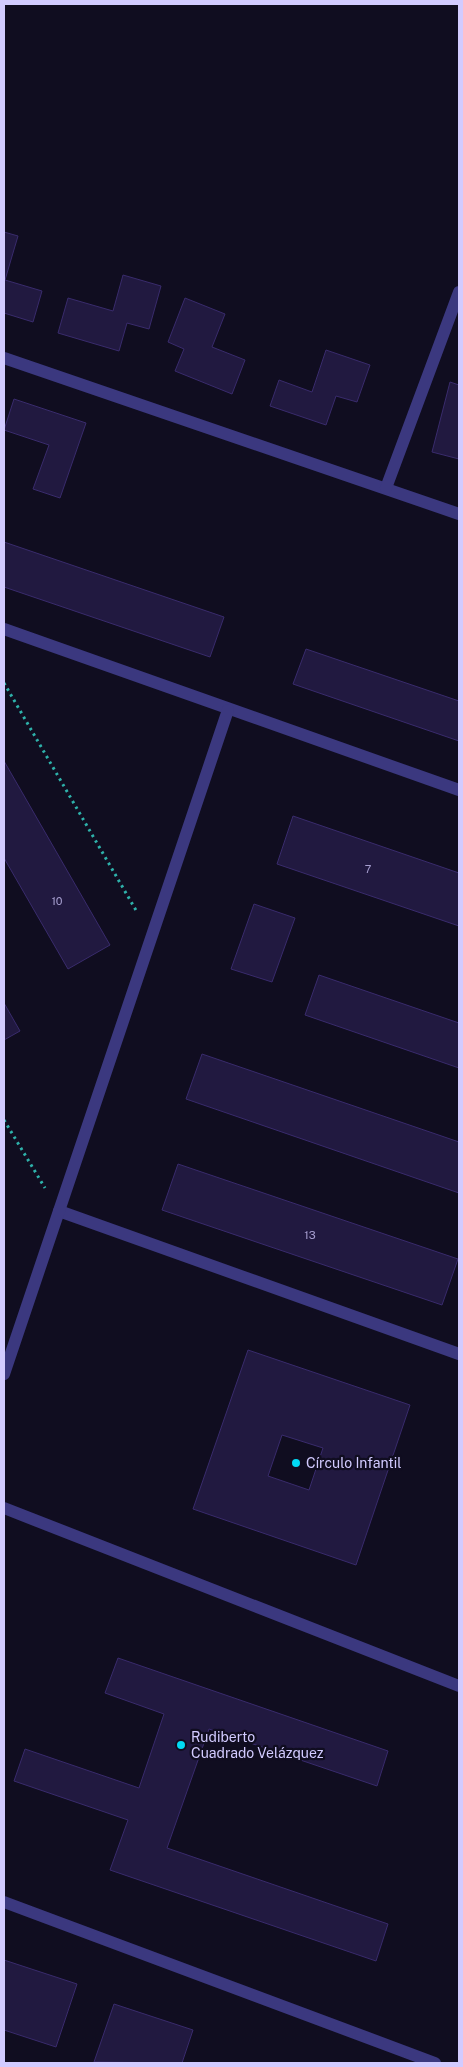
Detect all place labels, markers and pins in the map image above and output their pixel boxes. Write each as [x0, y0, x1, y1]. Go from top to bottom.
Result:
place label: Círculo Infantil [306, 1455, 402, 1471]
marker: Círculo Infantil [290, 1457, 302, 1469]
place label: Rudiberto Cuadrado Velázquez [191, 1729, 324, 1761]
marker: Rudiberto Cuadrado Velázquez [175, 1739, 187, 1751]

